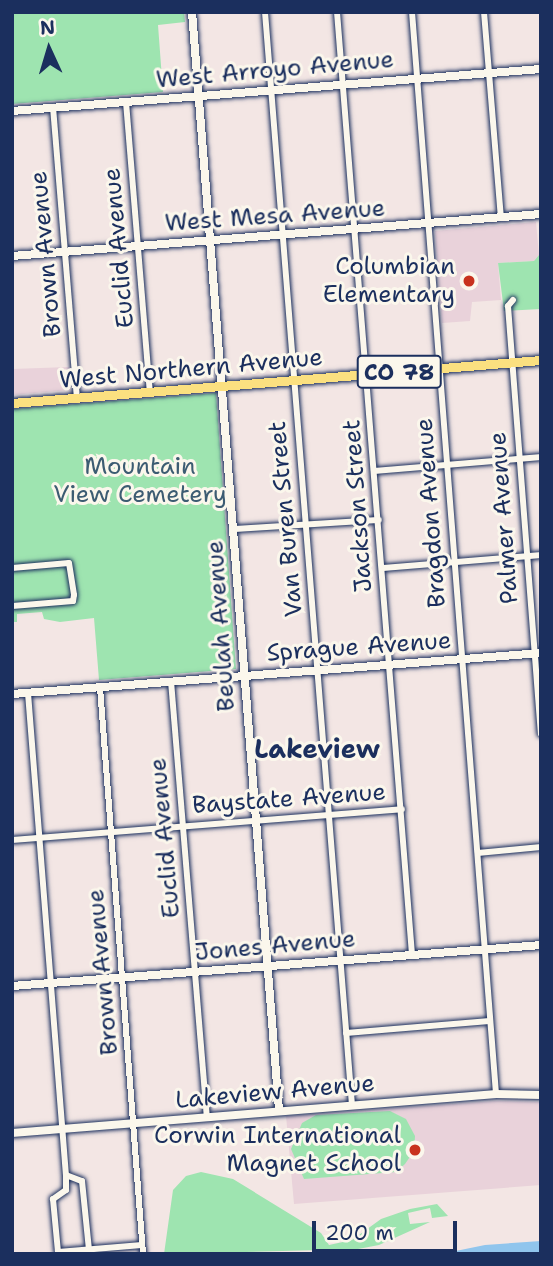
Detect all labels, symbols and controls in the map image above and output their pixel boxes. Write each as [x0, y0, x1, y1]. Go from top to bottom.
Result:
north arrow [14, 14, 84, 84]
text: N [39, 15, 56, 41]
street label: West Arroyo Avenue [155, 45, 395, 95]
street label: Euclid Avenue [98, 167, 140, 329]
street label: Brown Avenue [24, 170, 68, 338]
street label: West Mesa Avenue [164, 194, 386, 238]
place label: Columbian Elementary [323, 253, 455, 309]
marker: Columbian Elementary [461, 273, 477, 289]
street label: West Northern Avenue [58, 343, 324, 395]
road number: CO 78 [355, 352, 443, 392]
street label: Bragdon Avenue [410, 417, 452, 609]
street label: Jackson Street [338, 418, 378, 594]
street label: Van Buren Street [263, 420, 309, 618]
street label: Palmer Avenue [484, 431, 524, 605]
park label: Mountain View Cemetery [53, 453, 227, 509]
street label: Beulah Avenue [201, 540, 241, 712]
street label: Sprague Avenue [266, 626, 452, 668]
district label: Lakeview [254, 733, 380, 765]
street label: Euclid Avenue [144, 757, 186, 919]
street label: Baystate Avenue [191, 778, 387, 820]
street label: Brown Avenue [81, 888, 125, 1056]
street label: Jones Avenue [193, 925, 357, 967]
street label: Lakeview Avenue [174, 1069, 376, 1115]
place label: Corwin International Magnet School [154, 1122, 401, 1178]
marker: Corwin International Magnet School [407, 1142, 423, 1158]
scale bar [315, 1206, 460, 1250]
text: 200 m [325, 1219, 394, 1247]

